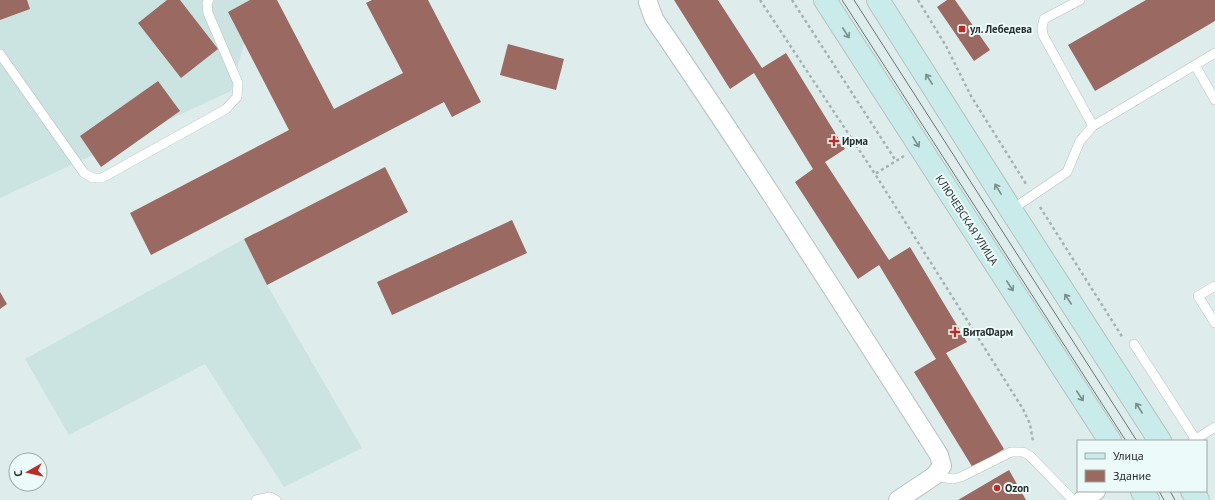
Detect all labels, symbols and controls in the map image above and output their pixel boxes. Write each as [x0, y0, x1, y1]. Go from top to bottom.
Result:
place label: ул. Лебедева [969, 22, 1032, 36]
marker: ул. Лебедева [957, 24, 967, 34]
one-way arrow [842, 27, 850, 38]
one-way arrow [925, 74, 933, 85]
place label: Ирма [842, 134, 868, 148]
marker: Ирма [829, 136, 839, 146]
one-way arrow [913, 136, 921, 148]
street label: КЛЮЧЕВСКАЯ УЛИЦА [933, 172, 1002, 268]
one-way arrow [994, 184, 1002, 195]
one-way arrow [1006, 280, 1014, 291]
one-way arrow [1064, 294, 1072, 305]
place label: ВитаФарм [963, 325, 1013, 339]
marker: ВитаФарм [950, 327, 960, 337]
one-way arrow [1076, 390, 1084, 401]
one-way arrow [1134, 402, 1142, 414]
legend [1077, 440, 1207, 492]
text: Улица [1113, 448, 1144, 463]
north arrow [8, 452, 48, 492]
text: Здание [1113, 468, 1151, 483]
text: С [11, 469, 25, 477]
place label: Ozon [1005, 481, 1029, 495]
marker: Ozon [992, 483, 1002, 493]

